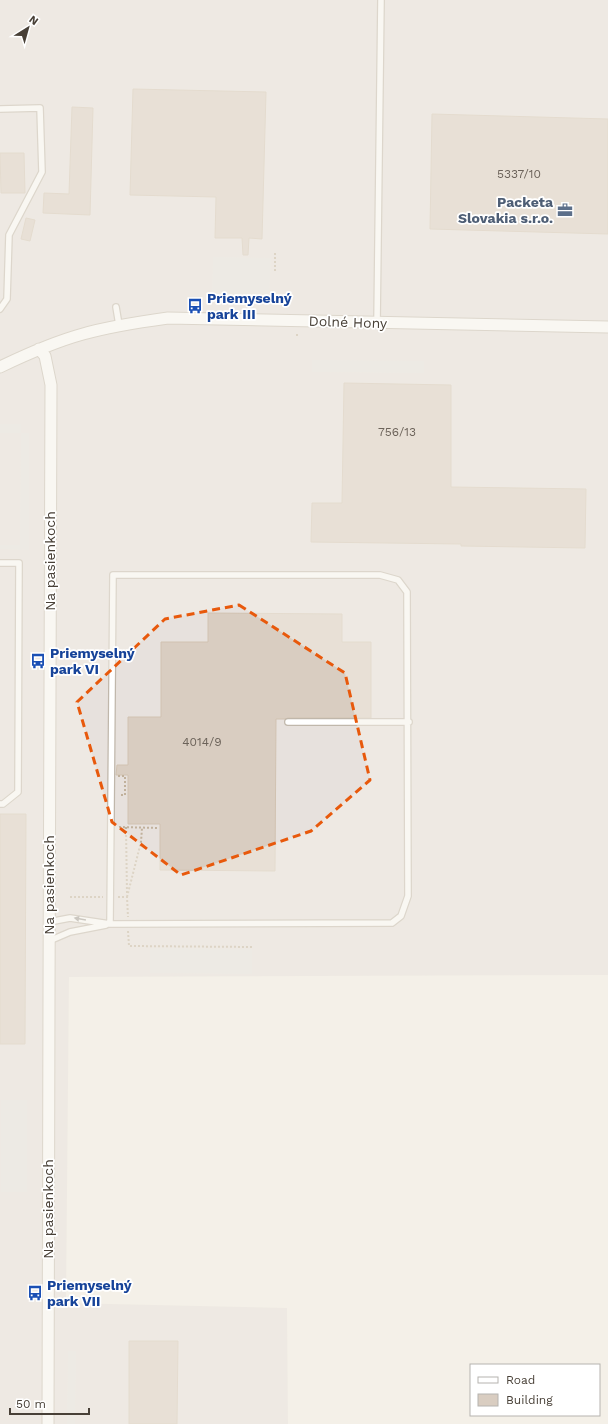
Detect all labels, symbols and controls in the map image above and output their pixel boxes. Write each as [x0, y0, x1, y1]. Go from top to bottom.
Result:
north arrow [8, 8, 48, 48]
text: N [27, 13, 41, 28]
house number: 5337/10 [497, 167, 541, 181]
place label: Packeta Slovakia s.r.o. [458, 194, 554, 226]
office icon: Packeta Slovakia s.r.o. [556, 201, 574, 219]
place label: Priemyselný park III [207, 290, 292, 322]
bus stop icon: Priemyselný park III [186, 297, 204, 315]
street label: Dolné Hony [308, 313, 388, 331]
house number: 756/13 [378, 425, 416, 439]
street label: Na pasienkoch [42, 511, 58, 611]
place label: Priemyselný park VI [50, 645, 135, 677]
bus stop icon: Priemyselný park VI [29, 652, 47, 670]
house number: 4014/9 [182, 735, 222, 749]
street label: Na pasienkoch [41, 835, 57, 935]
one-way arrow [73, 916, 86, 922]
street label: Na pasienkoch [40, 1159, 56, 1259]
place label: Priemyselný park VII [47, 1277, 132, 1309]
bus stop icon: Priemyselný park VII [26, 1284, 44, 1302]
legend [470, 1364, 600, 1416]
text: Road [506, 1373, 535, 1387]
scale bar [10, 1390, 89, 1416]
text: Building [506, 1393, 553, 1407]
text: 50 m [16, 1397, 46, 1411]

